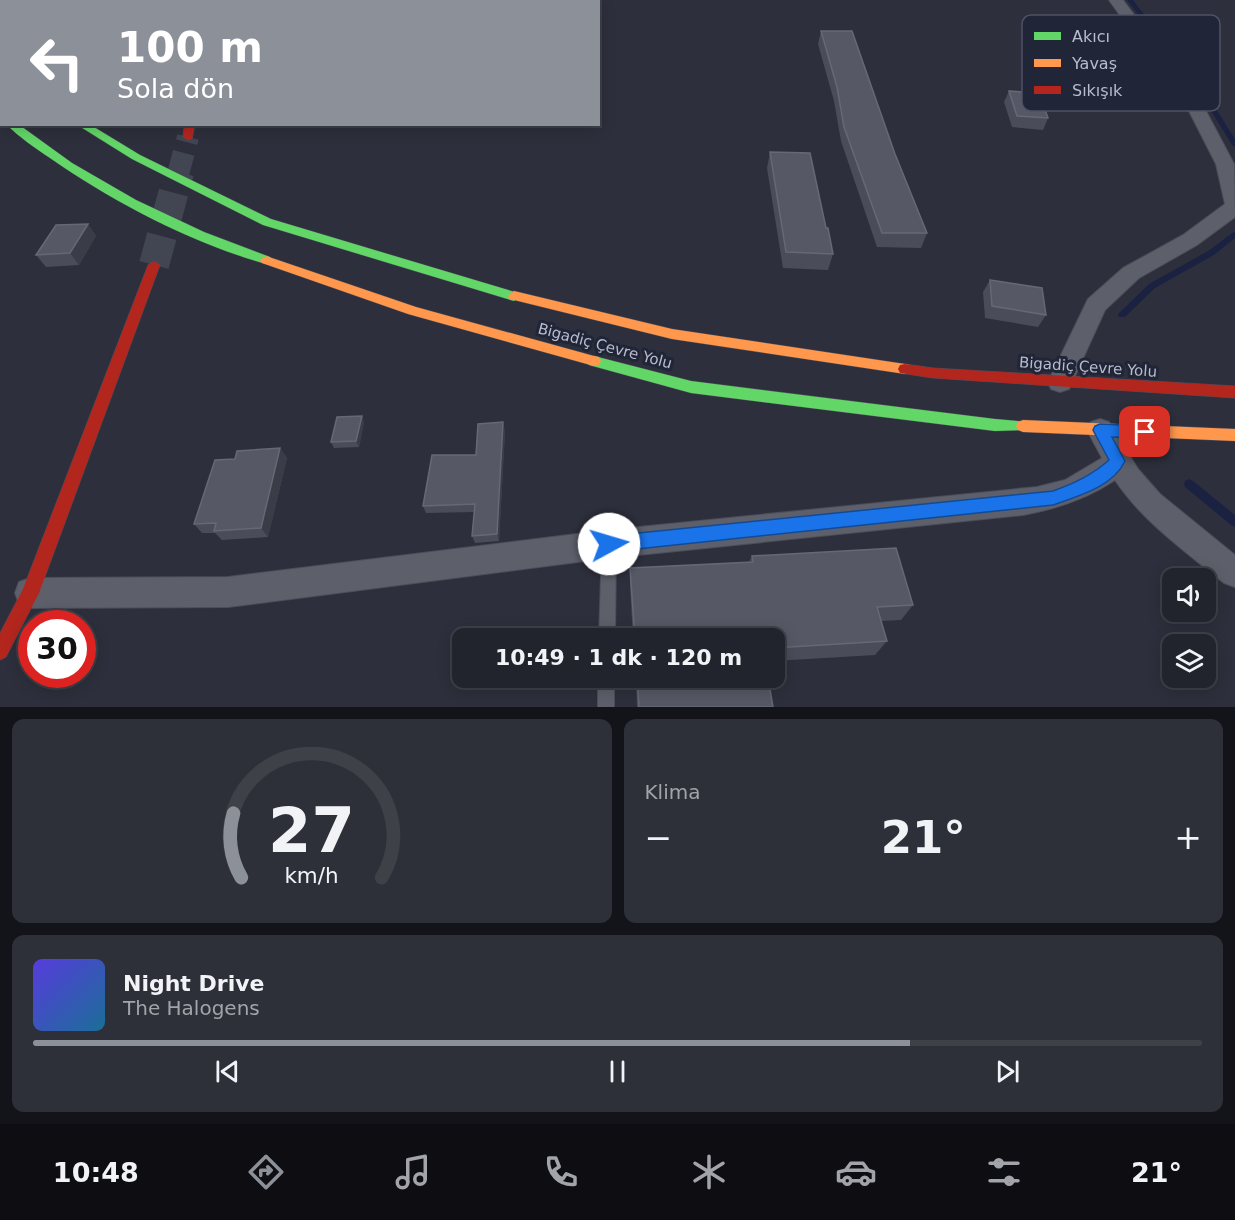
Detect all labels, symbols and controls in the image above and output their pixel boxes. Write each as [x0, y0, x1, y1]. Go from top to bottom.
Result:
legend [1022, 15, 1220, 111]
text: 100 m [117, 23, 263, 72]
icon: left [18, 24, 96, 102]
text: Akıcı [1072, 27, 1110, 46]
text: Yavaş [1071, 54, 1117, 73]
text: Sola dön [117, 73, 234, 104]
text: Sıkışık [1072, 81, 1123, 100]
street label: Bigadiç Çevre Yolu [536, 319, 674, 373]
street label: Bigadiç Çevre Yolu [1018, 353, 1158, 381]
pin [1119, 406, 1170, 457]
icon: arrive [1128, 415, 1161, 448]
position arrow [577, 512, 641, 576]
map controls [1162, 568, 1216, 688]
button: sound [1162, 568, 1216, 622]
speed limit sign: 30 [18, 610, 96, 688]
button: layers [1162, 634, 1216, 688]
text: 10:49 · 1 dk · 120 m [495, 645, 742, 670]
text: Klima [645, 780, 700, 804]
text: 27 [268, 794, 355, 867]
text: 21° [881, 811, 966, 864]
text: − [645, 818, 672, 857]
text: + [1174, 818, 1202, 857]
text: km/h [285, 863, 339, 888]
text: Night Drive [123, 971, 264, 996]
text: The Halogens [123, 996, 260, 1020]
icon: previous [211, 1055, 244, 1088]
icon: pause [601, 1055, 634, 1088]
icon: next [991, 1055, 1024, 1088]
icon: directions [245, 1151, 287, 1193]
icon: music [392, 1151, 434, 1193]
icon: phone [540, 1151, 582, 1193]
icon: climate [688, 1151, 730, 1193]
icon: car [835, 1151, 877, 1193]
icon: filters [983, 1151, 1025, 1193]
text: 10:48 [53, 1157, 139, 1188]
text: 21° [1131, 1157, 1182, 1188]

